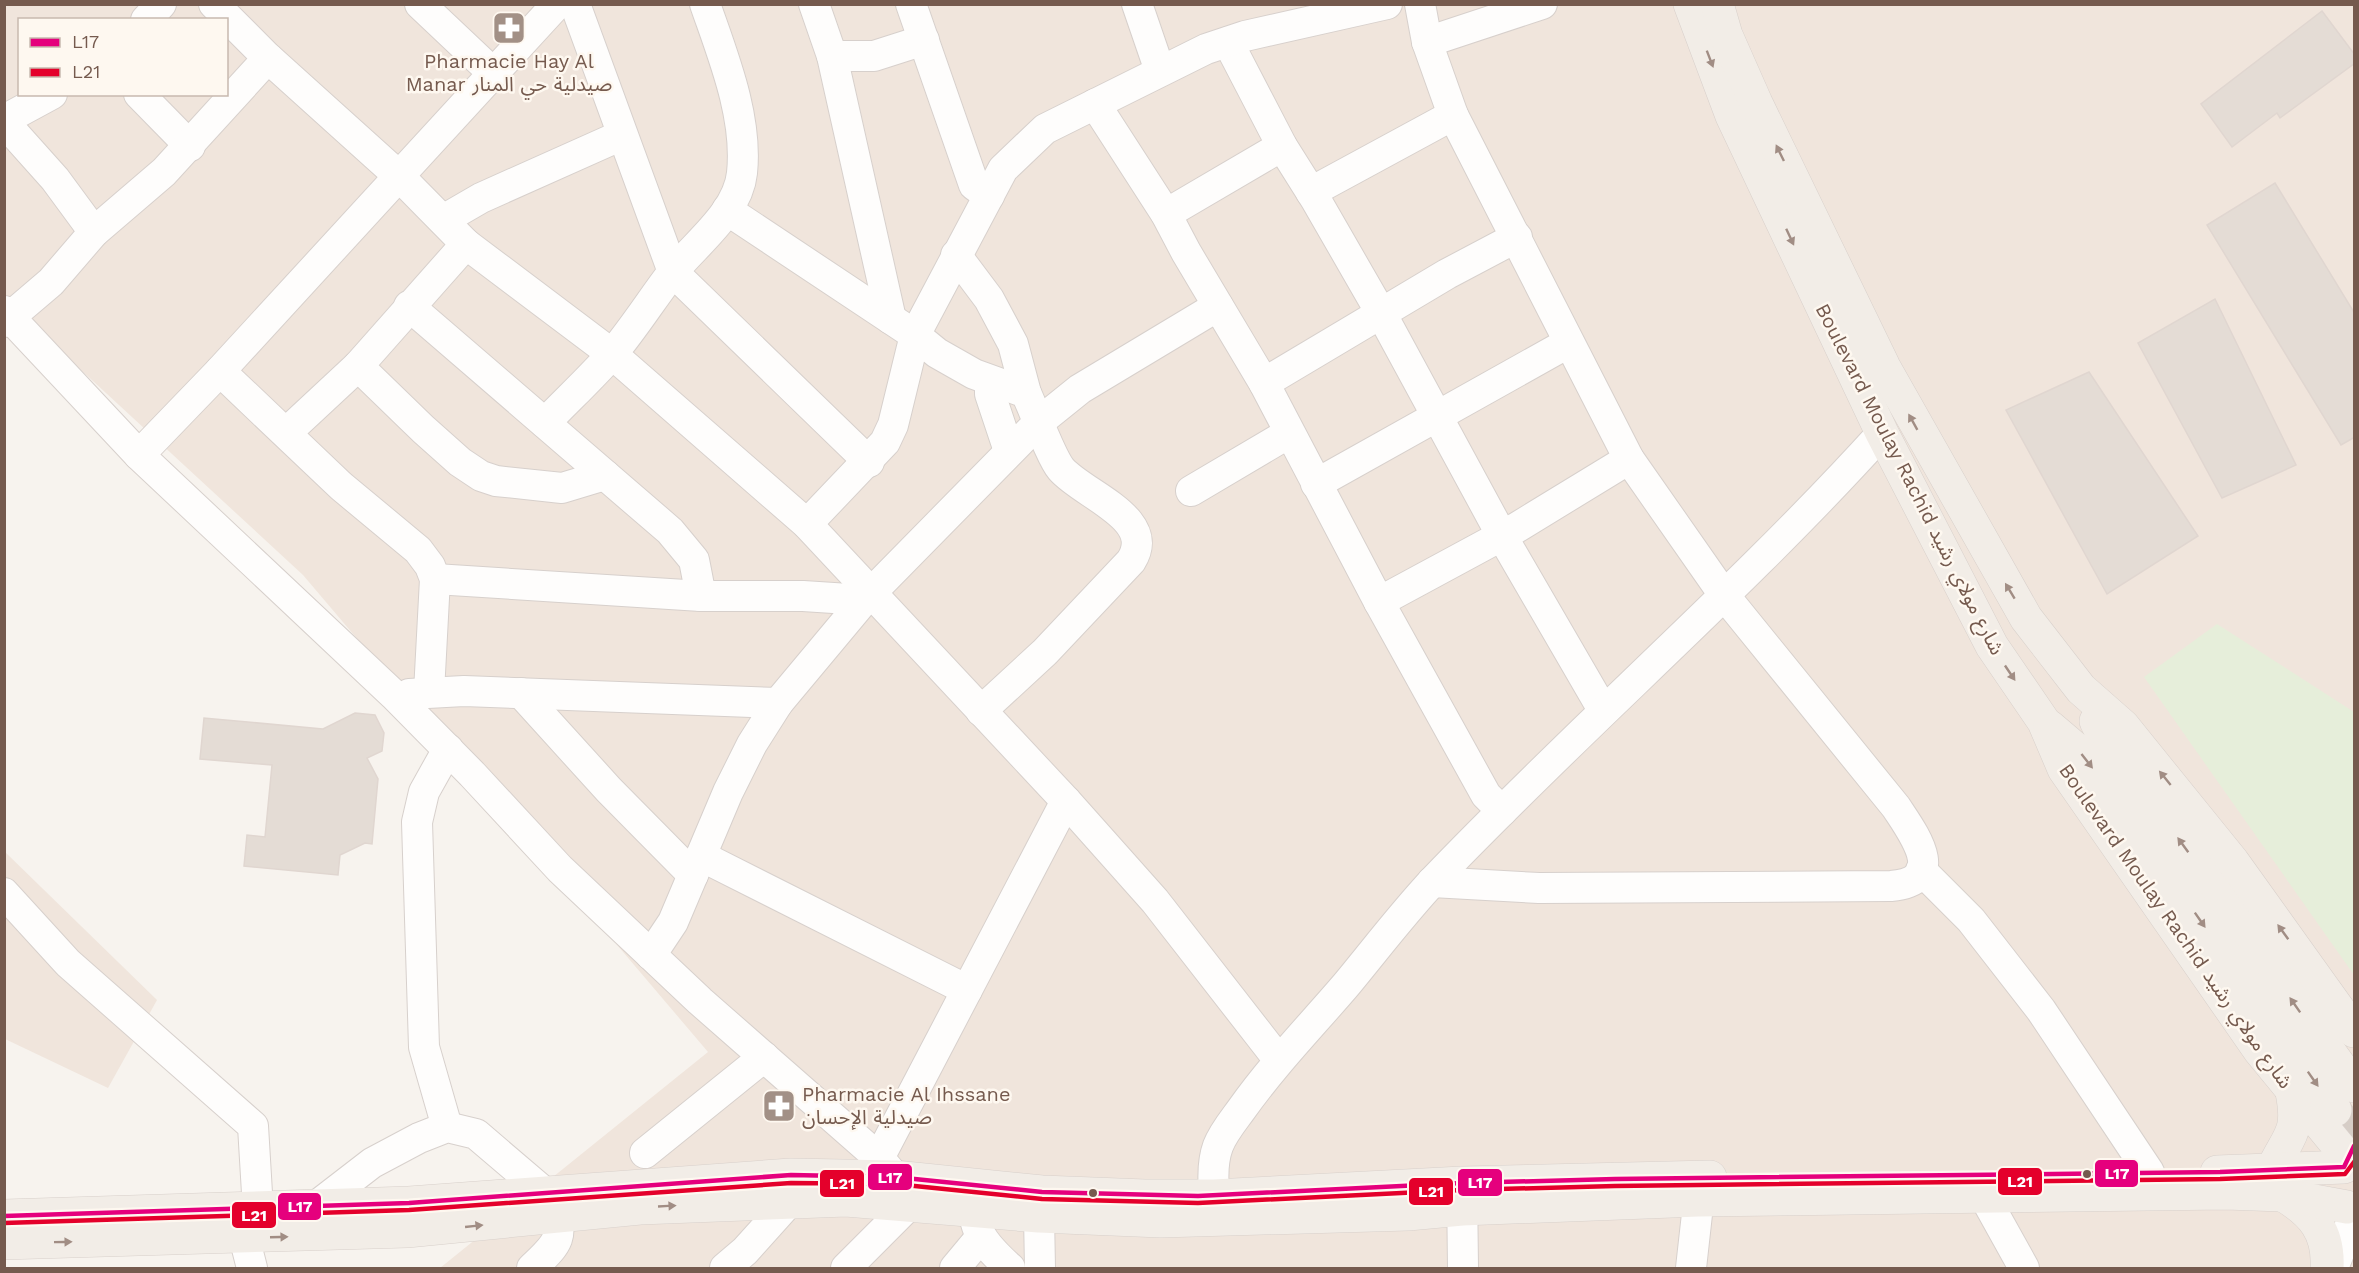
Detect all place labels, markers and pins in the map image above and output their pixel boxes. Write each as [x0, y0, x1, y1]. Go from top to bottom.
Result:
pharmacy icon: Pharmacie Hay Al Manar صيدلية حي المنار [491, 10, 527, 46]
place label: Pharmacie Hay Al Manar صيدلية حي المنار [406, 49, 612, 100]
place label: Pharmacie Al Ihssane صيدلية الإحسان [802, 1082, 1010, 1130]
pharmacy icon: Pharmacie Al Ihssane صيدلية الإحسان [761, 1088, 797, 1124]
unlabelled marker [2081, 1168, 2093, 1180]
unlabelled marker [1087, 1187, 1099, 1199]

